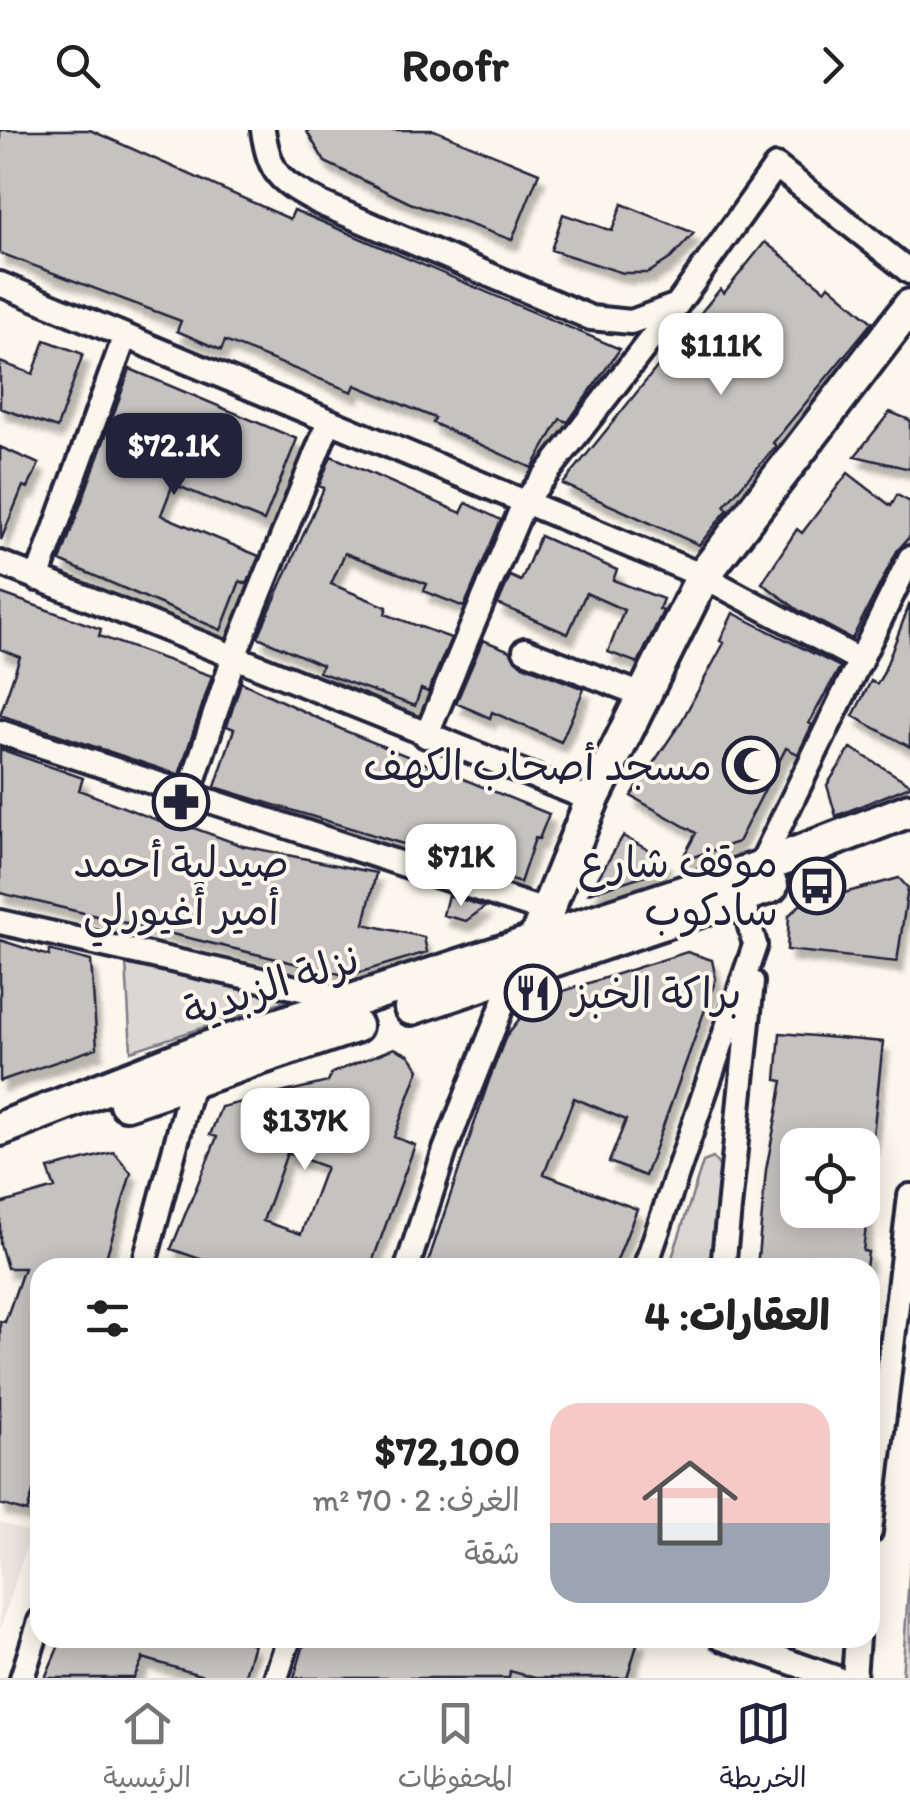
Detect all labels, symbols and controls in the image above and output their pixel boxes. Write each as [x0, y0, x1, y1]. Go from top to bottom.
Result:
icon: search [50, 38, 105, 93]
text: Roofr [402, 38, 508, 92]
icon: forward [805, 38, 860, 93]
pin: $111K [651, 313, 791, 398]
text: $111K [680, 326, 762, 364]
pin: $72.1K [93, 413, 255, 498]
text: $72.1K [128, 426, 220, 464]
mosque icon: مسجد أصحاب الكهف [721, 735, 781, 795]
place label: مسجد أصحاب الكهف [363, 740, 712, 791]
pharmacy icon: صيدلية أحمد أمير أغيورلي [151, 772, 211, 832]
pin: $71K [402, 824, 520, 909]
place label: صيدلية أحمد أمير أغيورلي [73, 837, 289, 947]
text: $71K [427, 837, 495, 875]
place label: موقف شارع سادكوب [578, 837, 778, 937]
bus stop icon: موقف شارع سادكوب [787, 856, 847, 916]
street label: نزلة الزبدية [177, 933, 365, 1037]
restaurant icon: براكة الخبز [503, 963, 563, 1023]
place label: براكة الخبز [569, 968, 742, 1019]
pin: $137K [235, 1088, 375, 1173]
text: $137K [263, 1101, 347, 1139]
map controls [780, 1128, 880, 1228]
button: locate [780, 1128, 880, 1228]
text: العقارات: 4 [644, 1290, 830, 1341]
icon: filters [80, 1291, 135, 1346]
text: $72,100 [375, 1425, 520, 1476]
icon: home [630, 1443, 750, 1563]
text: الغرف: 2 · 70 m² [313, 1481, 520, 1519]
text: شقة [464, 1534, 520, 1572]
tab: الرئيسية [103, 1696, 191, 1802]
tab: المحفوظات [398, 1696, 513, 1802]
tab: الخريطة [719, 1696, 807, 1802]

